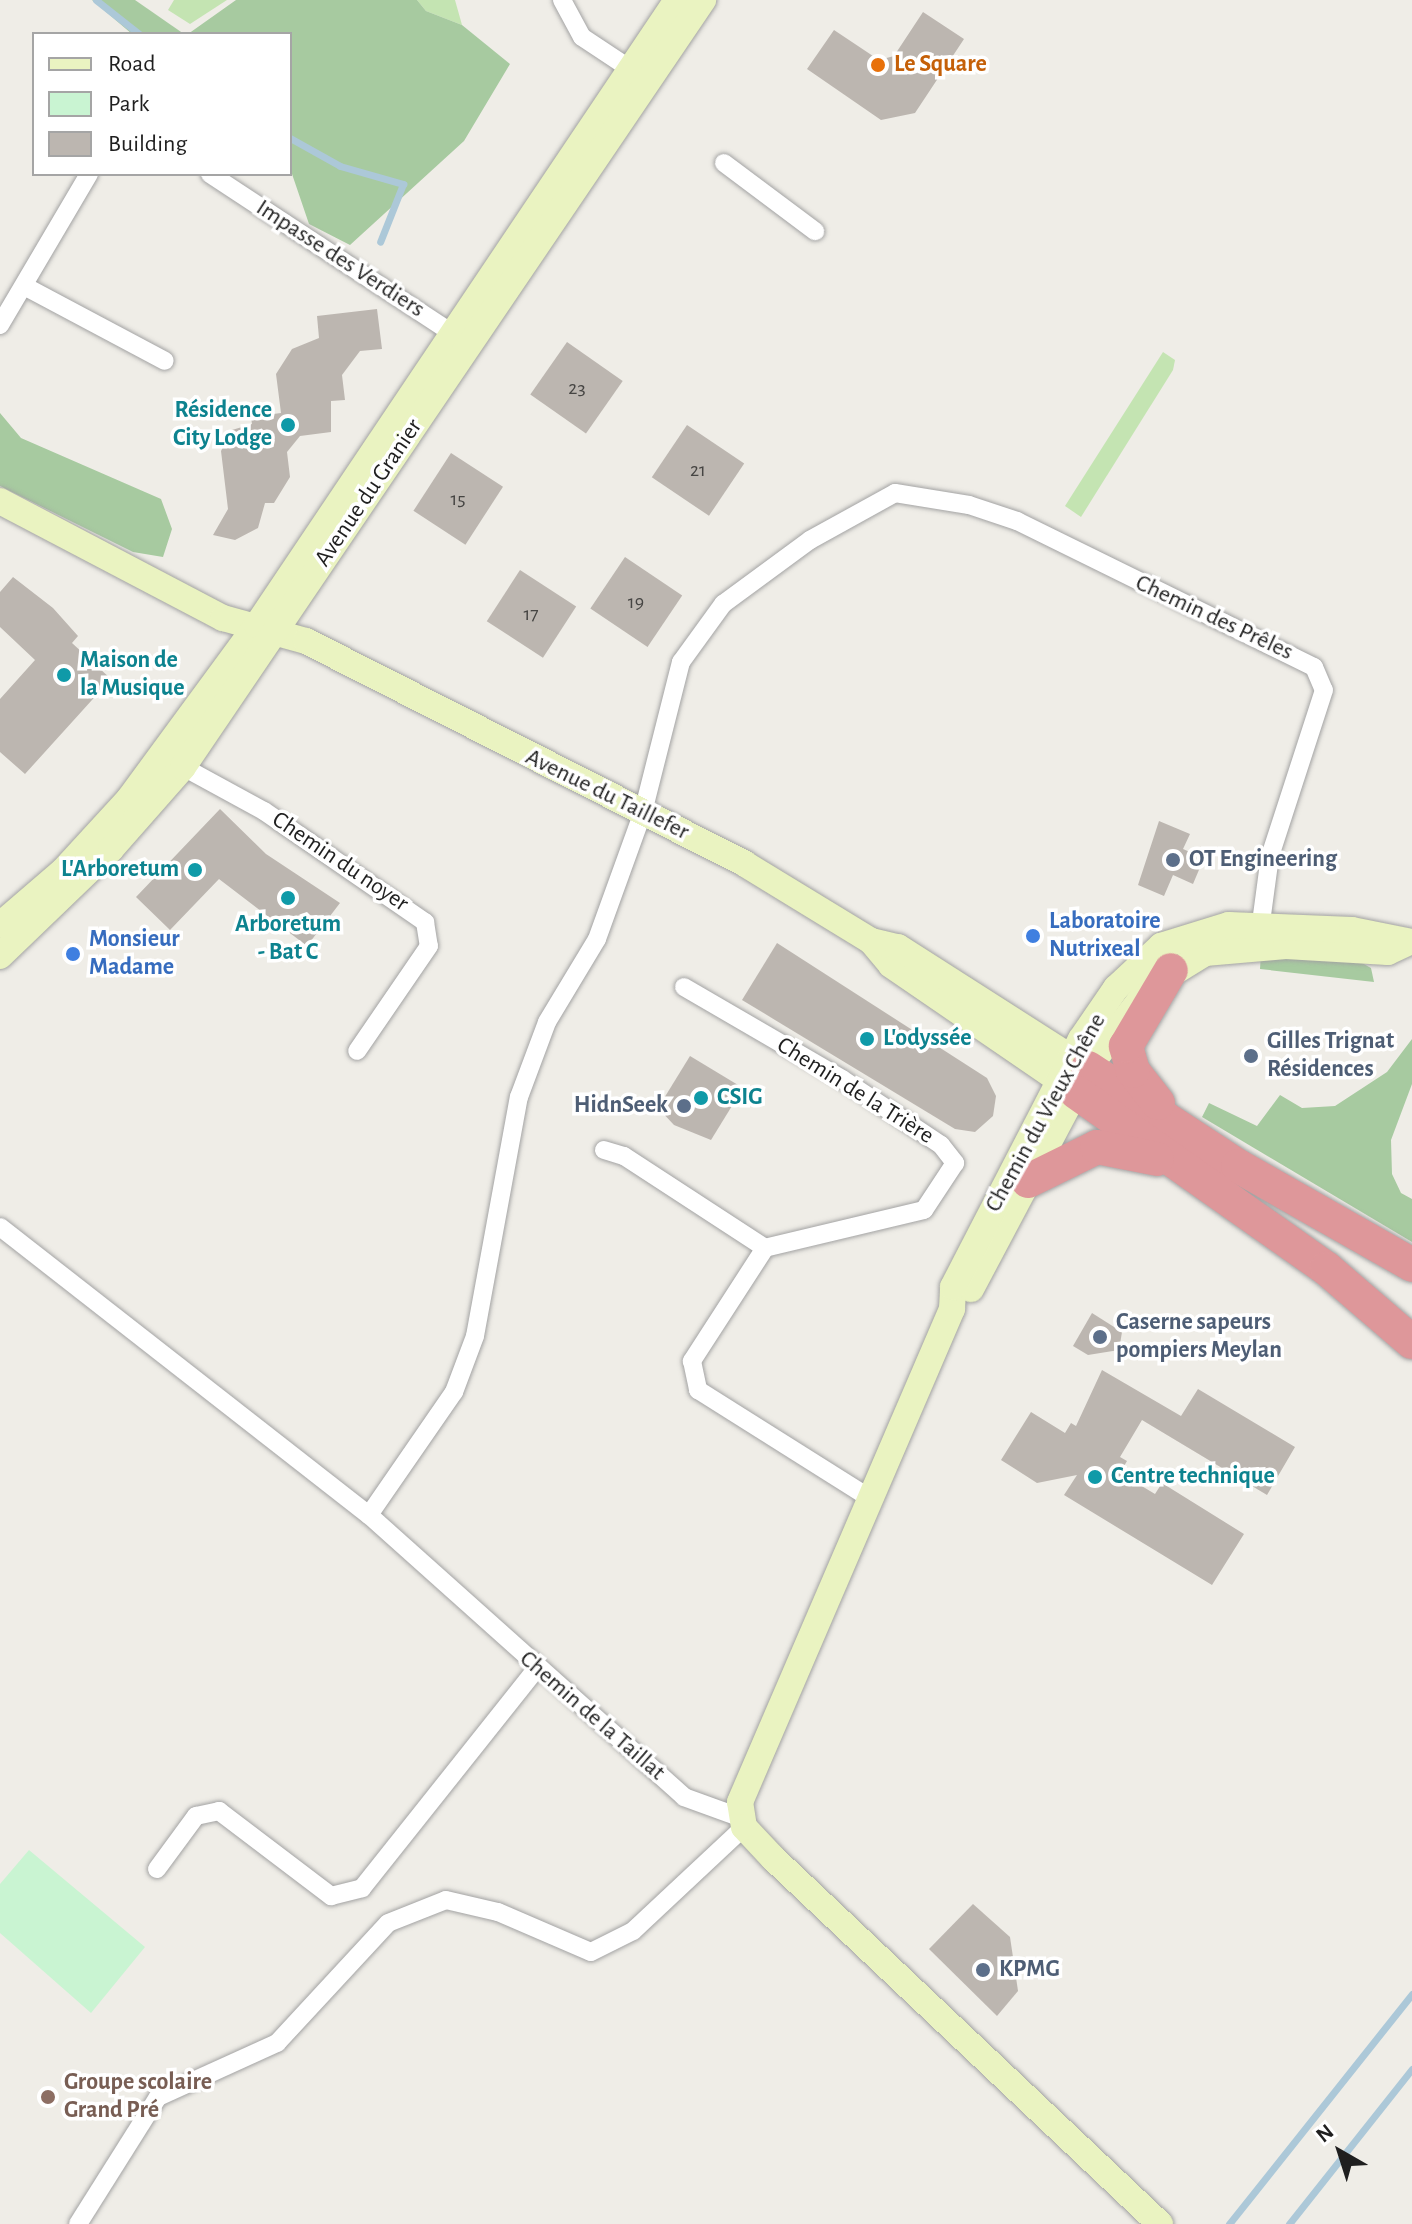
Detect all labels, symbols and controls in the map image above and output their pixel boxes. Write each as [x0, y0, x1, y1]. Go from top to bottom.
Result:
legend [32, 32, 292, 176]
place label: Le Square [894, 51, 987, 79]
text: Road [108, 52, 156, 76]
marker: Le Square [869, 56, 887, 74]
text: Park [108, 92, 149, 116]
text: Building [108, 132, 187, 156]
street label: Impasse des Verdiers [250, 194, 430, 324]
house number: 23 [568, 376, 586, 400]
place label: Résidence City Lodge [173, 397, 272, 453]
street label: Avenue du Granier [309, 414, 429, 572]
marker: Résidence City Lodge [279, 416, 297, 434]
house number: 21 [690, 458, 706, 482]
house number: 15 [450, 487, 466, 511]
street label: Chemin des Prêles [1131, 569, 1297, 667]
house number: 19 [628, 590, 644, 614]
house number: 17 [523, 602, 539, 626]
place label: Maison de la Musique [80, 647, 185, 703]
marker: Maison de la Musique [55, 666, 73, 684]
street label: Avenue du Taillefer [521, 743, 693, 847]
street label: Chemin du noyer [266, 806, 414, 918]
place label: OT Engineering [1189, 846, 1337, 874]
marker: OT Engineering [1164, 851, 1182, 869]
place label: L'Arboretum [61, 856, 179, 884]
marker: L'Arboretum [186, 861, 204, 879]
marker: Arboretum - Bat C [279, 889, 297, 907]
place label: Laboratoire Nutrixeal [1049, 908, 1161, 964]
place label: Arboretum - Bat C [235, 911, 341, 967]
place label: Monsieur Madame [89, 926, 180, 982]
marker: Laboratoire Nutrixeal [1024, 927, 1042, 945]
marker: Monsieur Madame [64, 945, 82, 963]
street label: Chemin du Vieux Chêne [979, 1009, 1113, 1217]
place label: L'odyssée [883, 1025, 972, 1053]
place label: Gilles Trignat Résidences [1267, 1028, 1394, 1084]
marker: L'odyssée [858, 1030, 876, 1048]
street label: Chemin de la Trière [771, 1031, 939, 1151]
marker: Gilles Trignat Résidences [1242, 1047, 1260, 1065]
place label: CSIG [717, 1084, 763, 1112]
marker: CSIG [692, 1089, 710, 1107]
place label: HidnSeek [574, 1092, 668, 1120]
marker: HidnSeek [675, 1097, 693, 1115]
place label: Caserne sapeurs pompiers Meylan [1116, 1309, 1282, 1365]
marker: Caserne sapeurs pompiers Meylan [1091, 1328, 1109, 1346]
place label: Centre technique [1111, 1463, 1275, 1491]
marker: Centre technique [1086, 1468, 1104, 1486]
street label: Chemin de la Taillat [513, 1645, 671, 1787]
place label: KPMG [999, 1956, 1060, 1984]
marker: KPMG [974, 1961, 992, 1979]
place label: Groupe scolaire Grand Pré [64, 2069, 212, 2125]
marker: Groupe scolaire Grand Pré [39, 2088, 57, 2106]
north arrow [1300, 2112, 1380, 2192]
text: N [1312, 2120, 1338, 2147]

